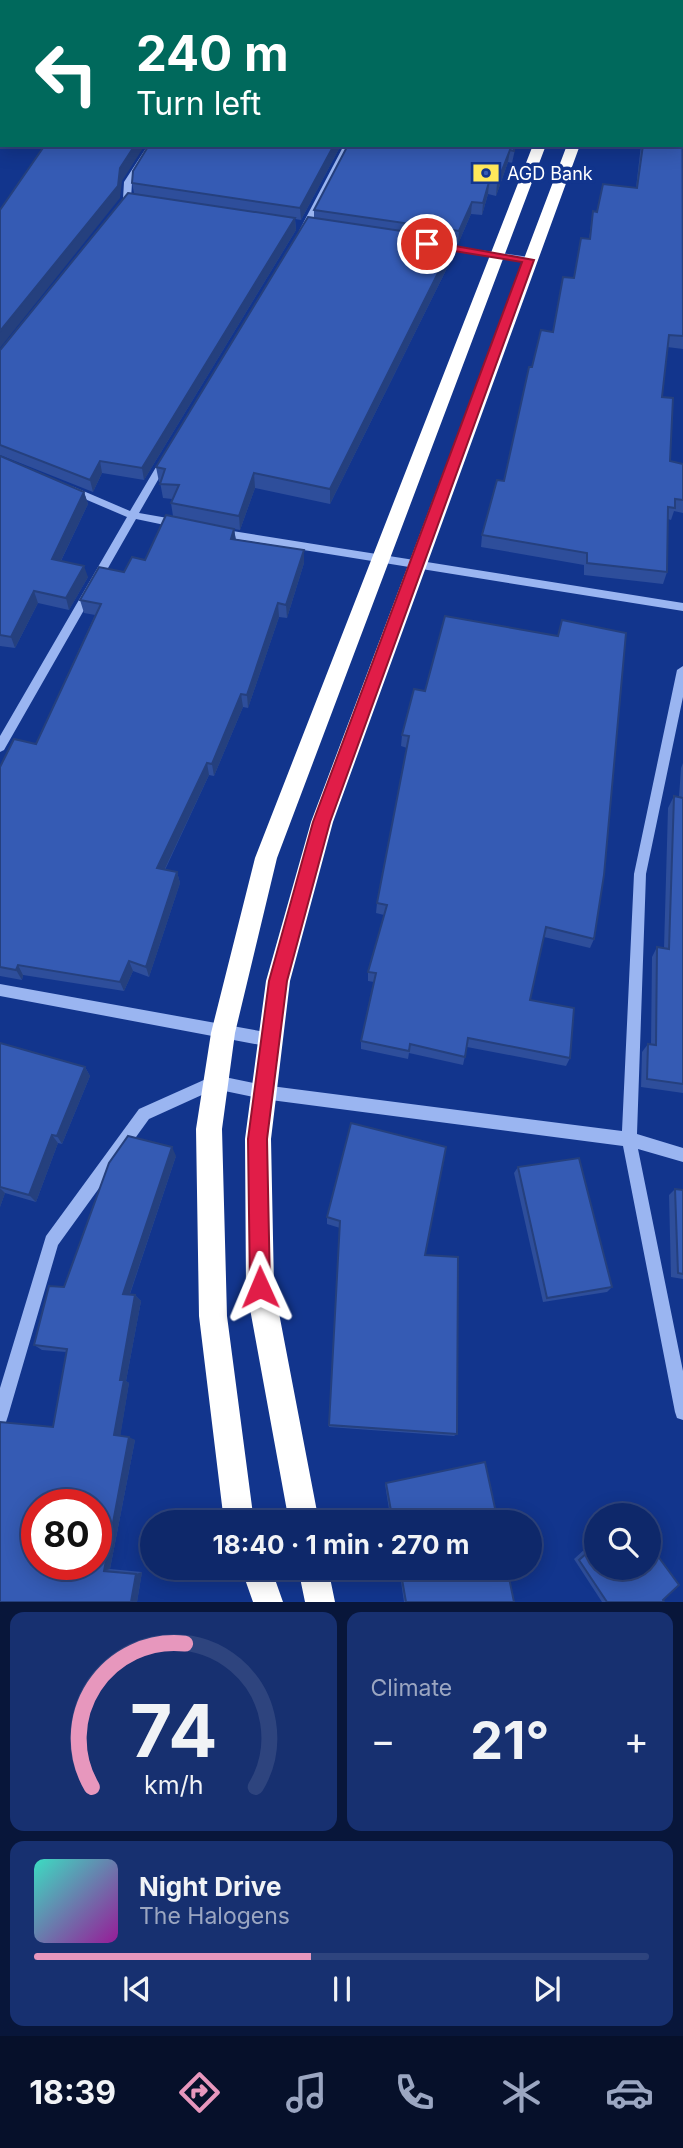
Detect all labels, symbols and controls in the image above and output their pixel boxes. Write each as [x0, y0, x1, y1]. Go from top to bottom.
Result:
text: 240 m [136, 24, 289, 83]
icon: left [21, 28, 112, 119]
text: Turn left [136, 84, 261, 123]
bank icon: AGD Bank [471, 158, 501, 188]
place label: AGD Bank [507, 163, 593, 184]
pin [397, 214, 457, 274]
icon: arrive [408, 225, 446, 263]
position arrow [223, 1250, 297, 1324]
speed limit sign: 80 [21, 1489, 112, 1580]
map controls [584, 1503, 661, 1580]
button: search [584, 1503, 661, 1580]
text: 18:40 · 1 min · 270 m [213, 1529, 469, 1560]
text: Climate [371, 1674, 452, 1702]
text: 74 [130, 1687, 217, 1776]
text: 21° [470, 1709, 549, 1772]
text: − [371, 1717, 396, 1763]
text: + [624, 1717, 649, 1763]
text: km/h [144, 1770, 203, 1800]
text: Night Drive [139, 1871, 281, 1902]
text: The Halogens [139, 1902, 290, 1930]
icon: previous [118, 1970, 156, 2008]
icon: pause [323, 1970, 361, 2008]
icon: next [528, 1970, 566, 2008]
icon: directions [175, 2068, 224, 2117]
icon: music [282, 2068, 331, 2117]
icon: phone [390, 2068, 439, 2117]
icon: climate [497, 2068, 546, 2117]
icon: car [605, 2068, 654, 2117]
text: 18:39 [29, 2073, 116, 2112]

